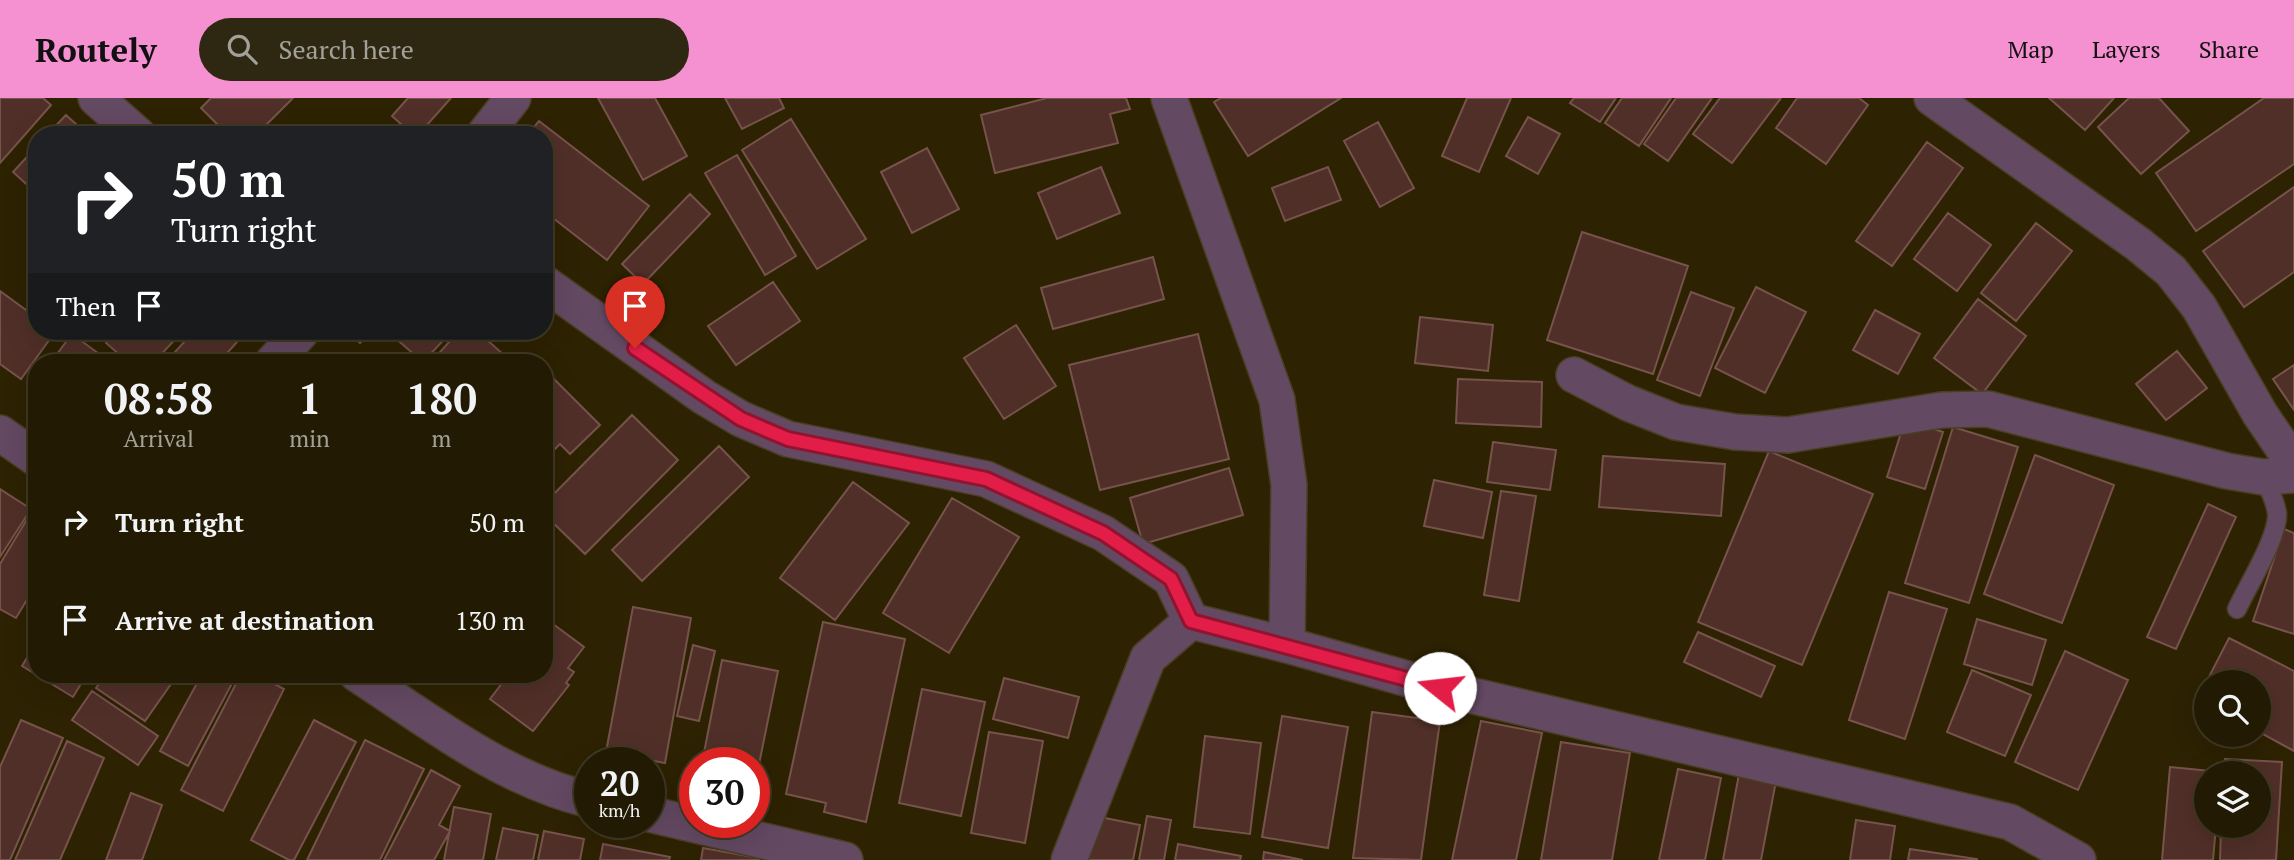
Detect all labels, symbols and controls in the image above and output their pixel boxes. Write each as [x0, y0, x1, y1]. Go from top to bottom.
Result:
search box [199, 18, 689, 81]
text: Routely [35, 28, 157, 71]
icon: search [223, 30, 261, 68]
text: Search here [279, 32, 414, 66]
text: Map [2007, 33, 2054, 65]
text: Layers [2092, 33, 2161, 65]
text: Share [2199, 33, 2259, 65]
text: 50 m [171, 146, 285, 211]
icon: right [56, 154, 147, 245]
text: Turn right [171, 209, 317, 251]
pin [605, 276, 665, 348]
icon: arrive [130, 287, 168, 325]
icon: arrive [616, 287, 654, 325]
text: Then [56, 289, 116, 323]
text: 08:58 [104, 370, 213, 426]
text: 1 [298, 370, 321, 426]
text: 180 [406, 370, 477, 426]
text: Arrival [123, 423, 194, 454]
text: min [289, 423, 330, 454]
text: m [431, 423, 451, 454]
icon: right [56, 503, 94, 541]
text: Turn right [115, 505, 244, 539]
text: 50 m [469, 505, 525, 539]
icon: arrive [56, 601, 94, 639]
text: Arrive at destination [115, 603, 374, 637]
text: 130 m [455, 603, 525, 637]
position arrow [1403, 651, 1477, 725]
map controls [2194, 670, 2271, 838]
button: search [2194, 670, 2271, 747]
speed limit sign: 30 [679, 747, 770, 838]
text: 20 [600, 760, 639, 806]
button: layers [2194, 761, 2271, 838]
text: km/h [599, 798, 640, 822]

